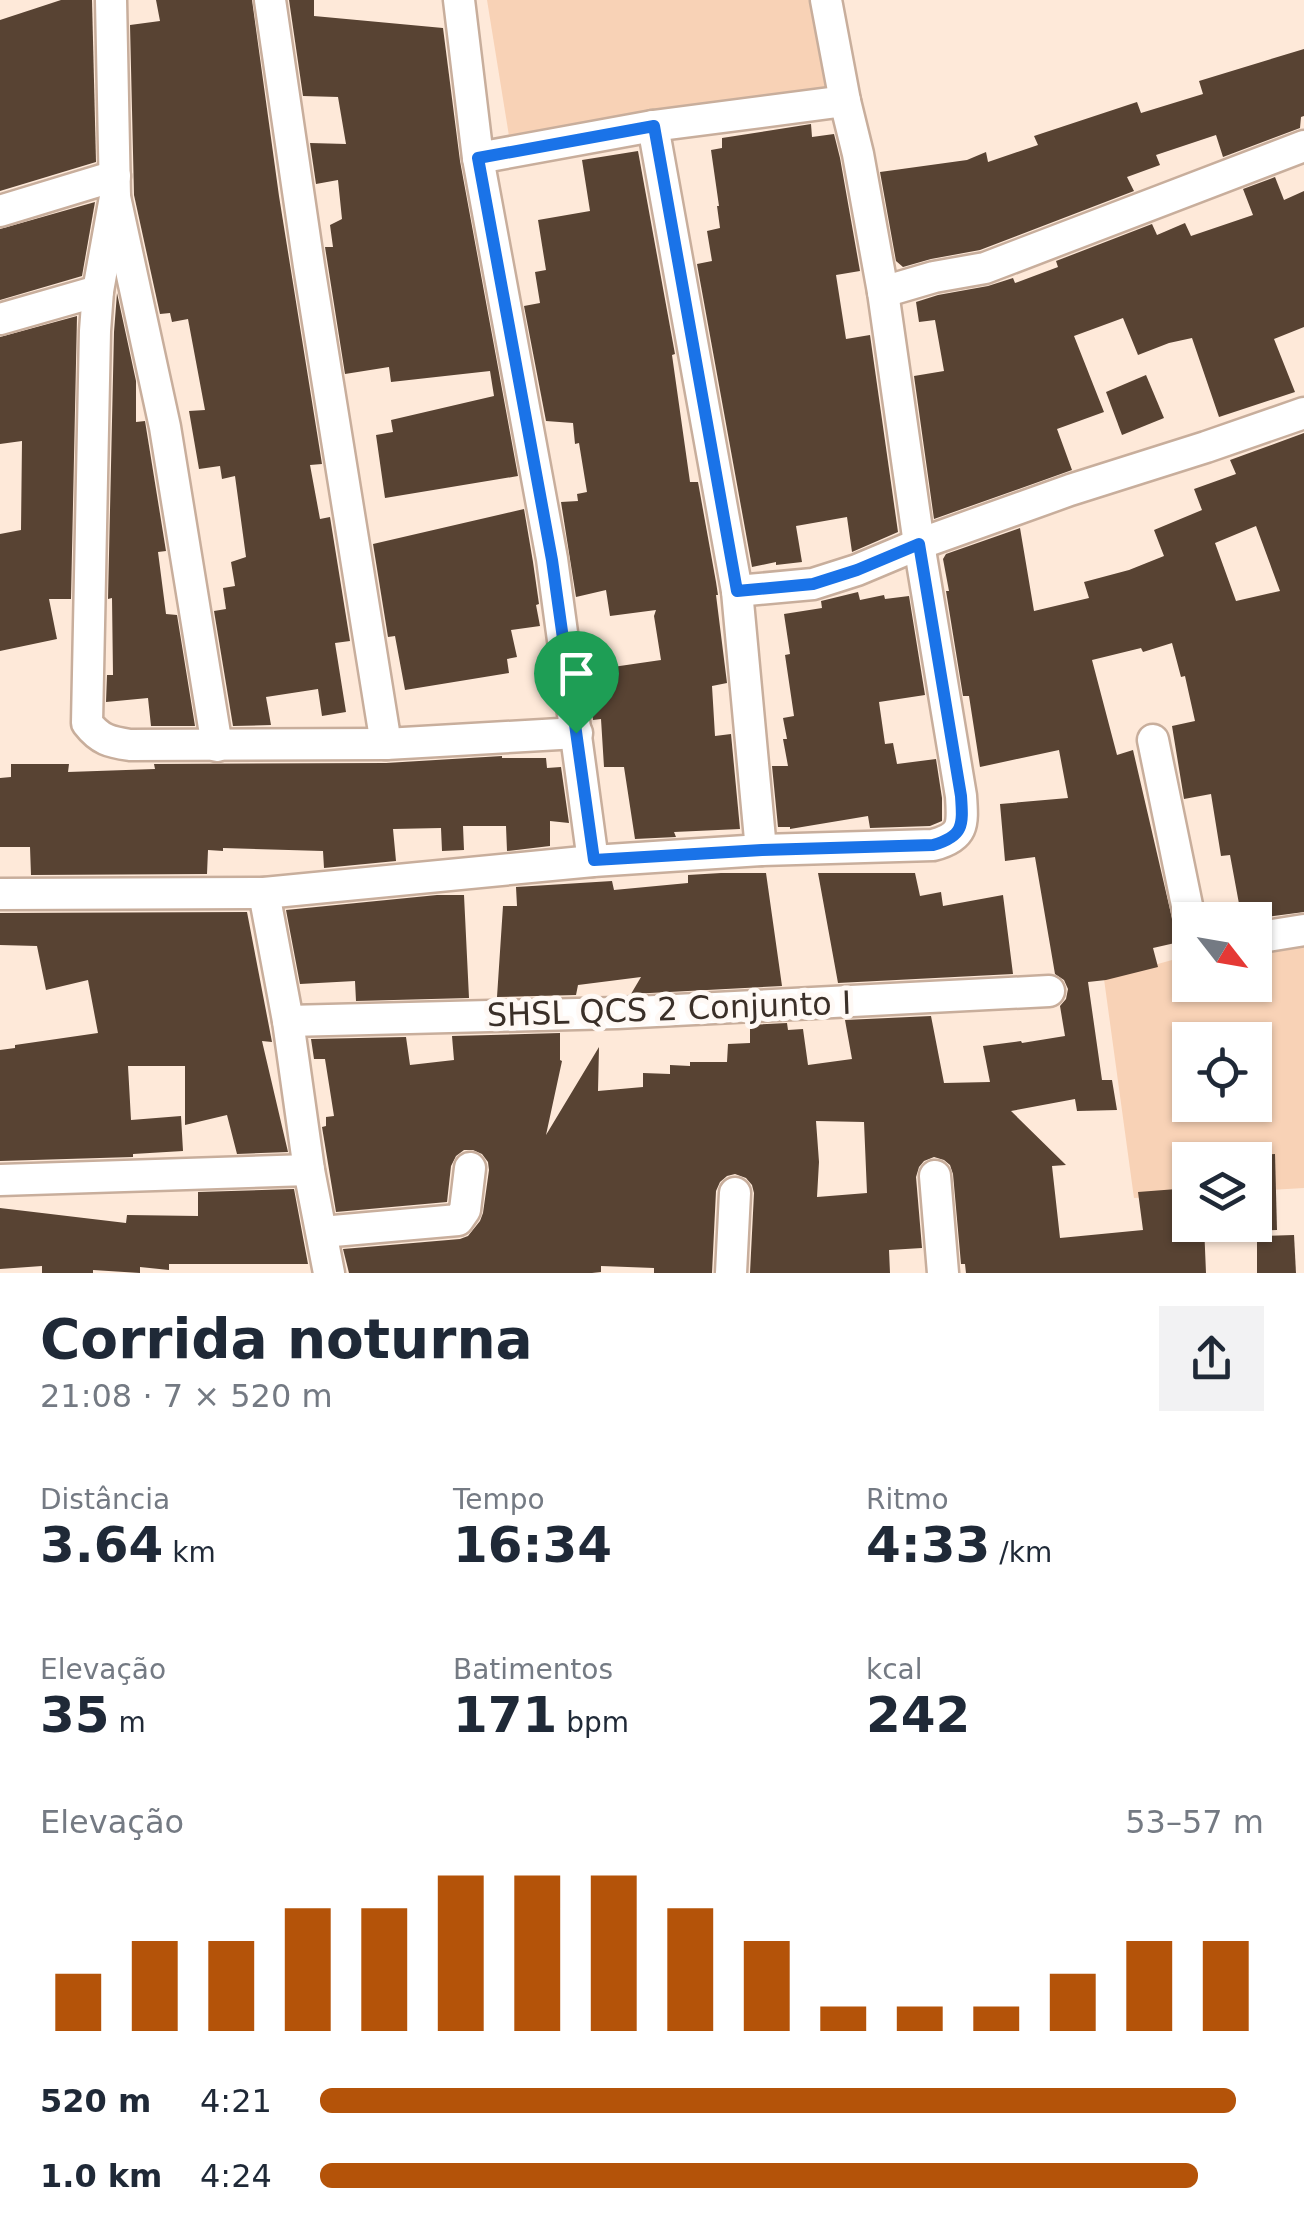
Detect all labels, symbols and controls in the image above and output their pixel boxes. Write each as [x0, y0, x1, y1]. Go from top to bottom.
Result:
pin [534, 631, 619, 734]
icon: arrive [549, 646, 604, 701]
north arrow [1172, 902, 1272, 1002]
map controls [1172, 902, 1272, 1242]
street label: SHSL QCS 2 Conjunto I [486, 984, 852, 1034]
button: locate [1172, 1022, 1272, 1122]
button: layers [1172, 1142, 1272, 1242]
button: share [1159, 1306, 1264, 1411]
text: Corrida noturna [40, 1307, 533, 1371]
text: 21:08 · 7 × 520 m [40, 1377, 333, 1415]
text: Distância [40, 1483, 170, 1516]
text: Tempo [453, 1483, 545, 1516]
text: Ritmo [866, 1483, 949, 1516]
text: 3.64 [40, 1516, 163, 1574]
text: 16:34 [453, 1516, 612, 1574]
text: 4:33 [866, 1516, 990, 1574]
text: km [163, 1536, 216, 1569]
text: /km [990, 1536, 1052, 1569]
text: Elevação [40, 1653, 166, 1686]
text: Batimentos [453, 1653, 613, 1686]
text: kcal [866, 1653, 923, 1686]
text: 35 [40, 1686, 110, 1744]
text: 171 [453, 1686, 557, 1744]
text: 242 [866, 1686, 970, 1744]
text: m [110, 1706, 146, 1739]
text: bpm [557, 1706, 629, 1739]
text: Elevação [40, 1803, 184, 1841]
text: 53–57 m [1125, 1803, 1264, 1841]
text: 520 m [40, 2082, 151, 2120]
text: 4:21 [200, 2082, 272, 2120]
text: 1.0 km [40, 2157, 162, 2195]
text: 4:24 [200, 2157, 272, 2195]

